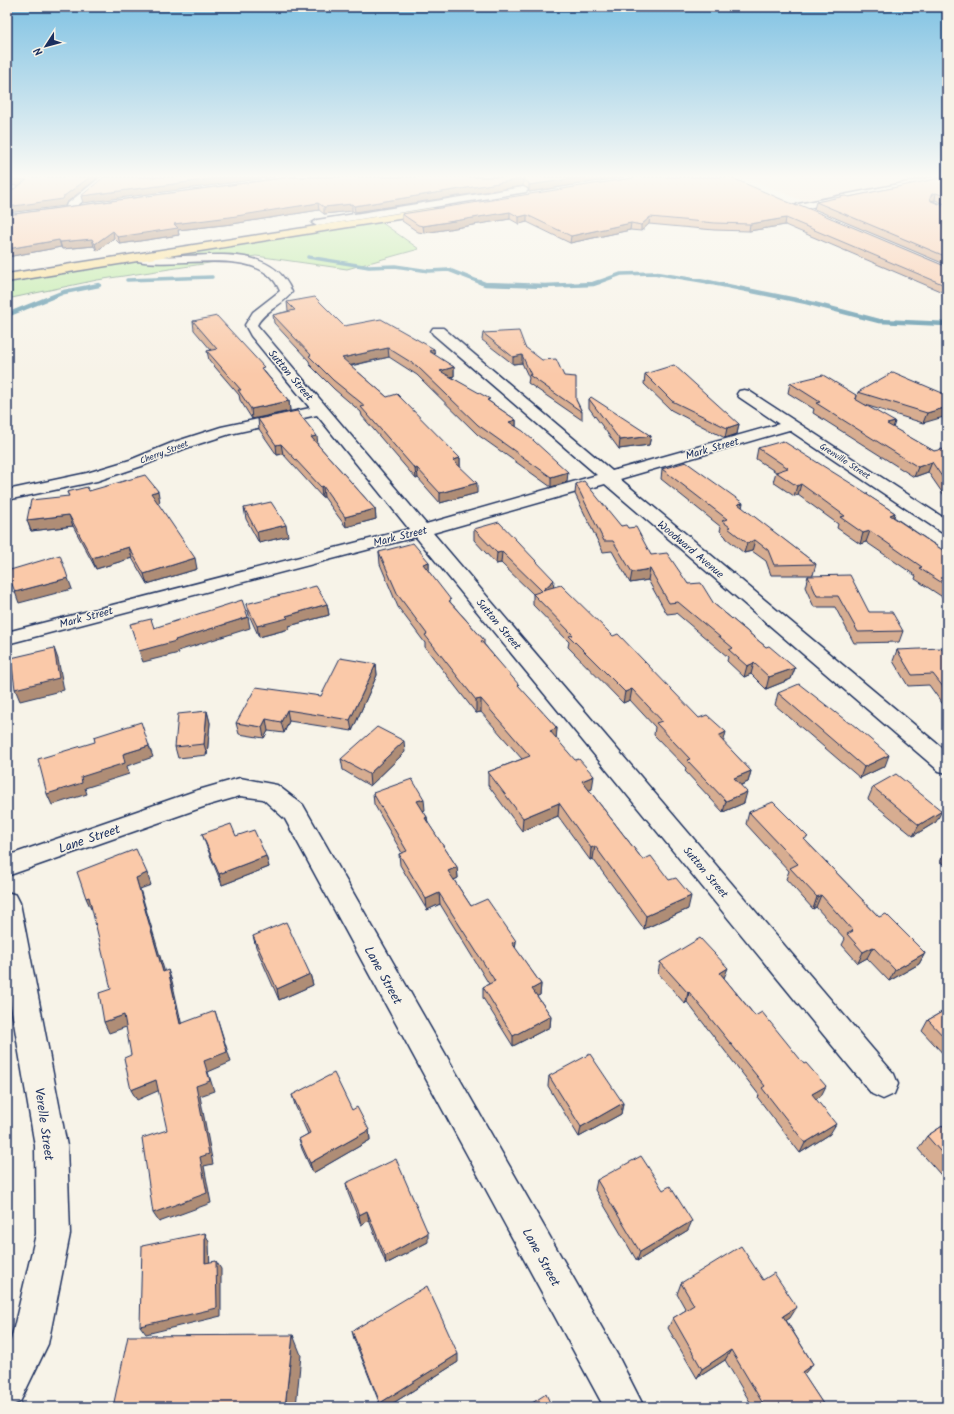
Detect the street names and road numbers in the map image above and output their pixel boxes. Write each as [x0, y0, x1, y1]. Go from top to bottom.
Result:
street label: Sutton Street [263, 346, 318, 406]
street label: Mark Street [683, 433, 742, 465]
street label: Cherry Street [138, 436, 191, 469]
street label: Grenville Street [816, 439, 874, 484]
street label: Woodward Avenue [653, 516, 728, 583]
street label: Mark Street [371, 521, 430, 552]
street label: Sutton Street [471, 595, 526, 655]
street label: Mark Street [57, 602, 116, 634]
street label: Lane Street [56, 819, 124, 860]
street label: Sutton Street [678, 843, 733, 903]
street label: Lane Street [358, 943, 408, 1010]
street label: Verelle Street [28, 1086, 59, 1163]
street label: Lane Street [516, 1225, 566, 1292]

